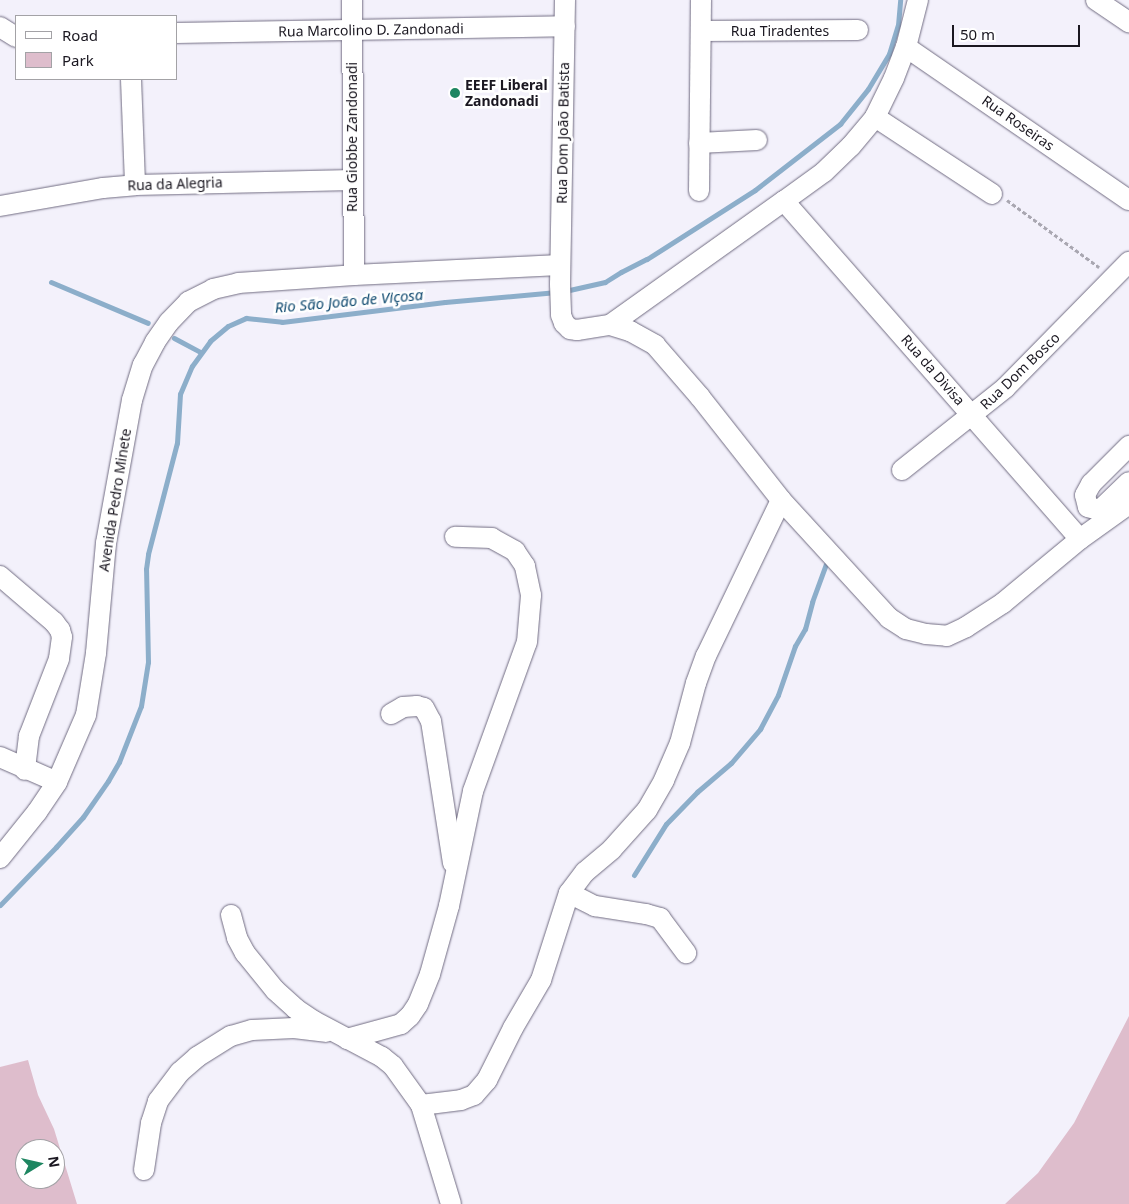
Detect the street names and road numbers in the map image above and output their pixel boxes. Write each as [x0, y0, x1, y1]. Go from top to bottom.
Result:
street label: Rua Marcolino D. Zandonadi [278, 20, 464, 40]
street label: Rua Tiradentes [731, 23, 829, 39]
street label: Rua Giobbe Zandonadi [344, 62, 360, 212]
street label: Rua Dom João Batista [553, 62, 573, 204]
street label: Rua Roseiras [979, 92, 1057, 154]
street label: Rua da Alegria [127, 174, 223, 194]
street label: Rua Dom Bosco [977, 329, 1063, 413]
street label: Rua da Divisa [898, 331, 968, 409]
street label: Avenida Pedro Minete [95, 427, 135, 573]

